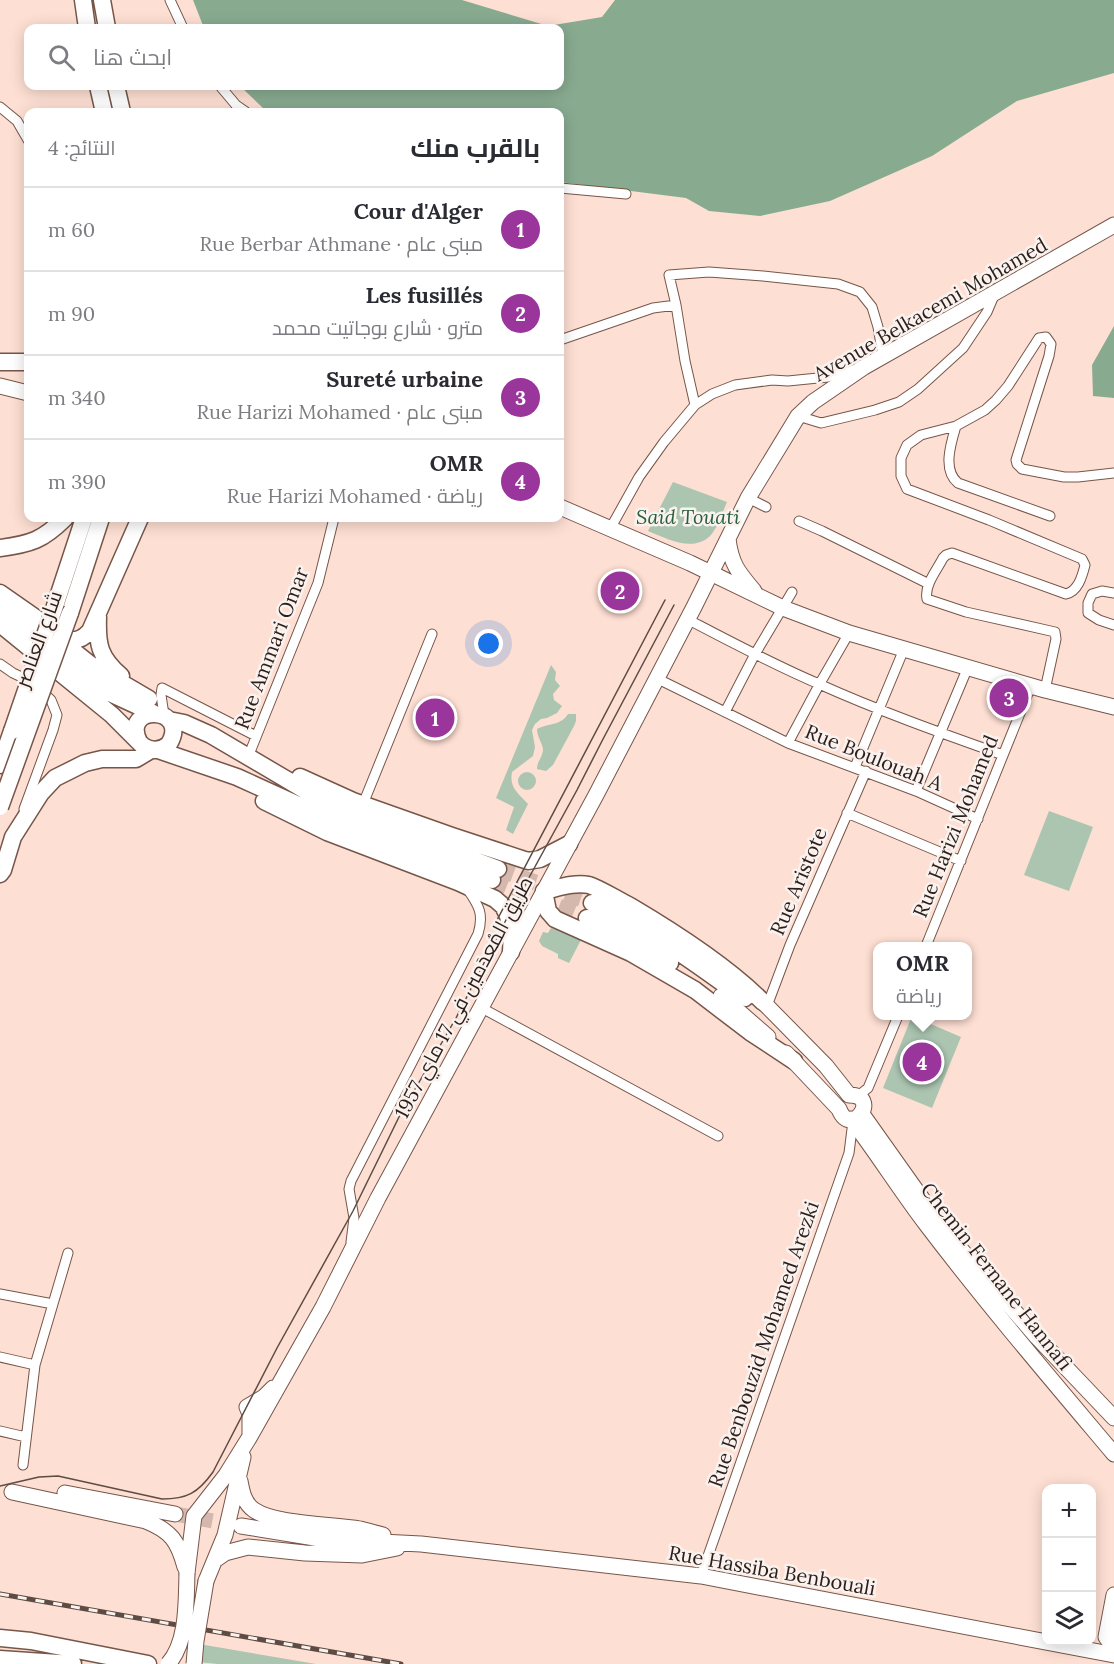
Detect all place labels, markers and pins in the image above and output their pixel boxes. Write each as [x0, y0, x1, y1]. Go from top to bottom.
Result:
pin: 2 [600, 568, 640, 614]
pin: 3 [990, 676, 1028, 720]
pin: 1 [416, 696, 454, 740]
pin: 4 [902, 1040, 942, 1084]

